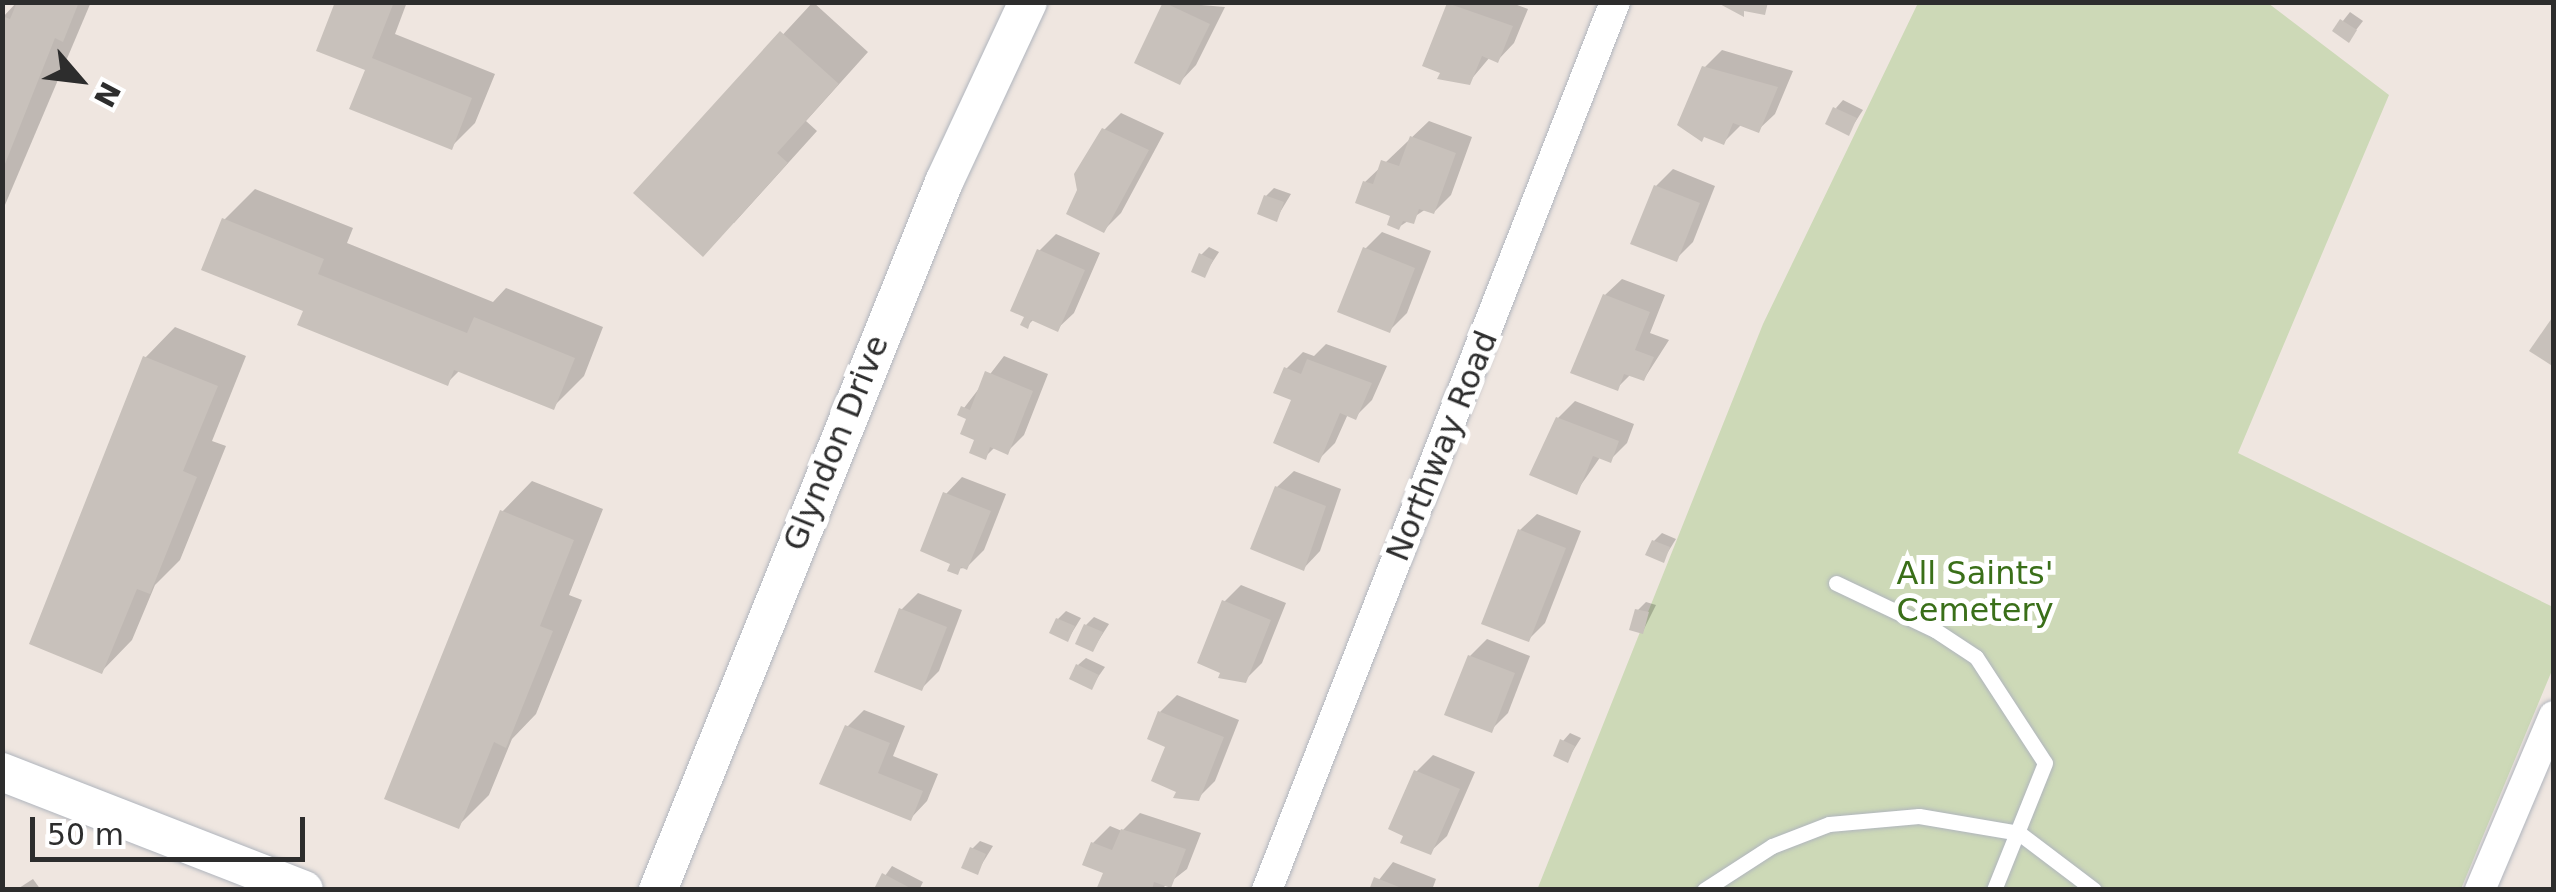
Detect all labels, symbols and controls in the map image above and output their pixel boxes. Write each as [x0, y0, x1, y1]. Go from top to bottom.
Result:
north arrow [30, 30, 130, 130]
text: N [87, 76, 127, 112]
street label: Northway Road [1378, 325, 1506, 567]
street label: Glyndon Drive [775, 330, 897, 556]
park label: All Saints' Cemetery [1896, 555, 2054, 630]
scale bar [35, 797, 310, 859]
text: 50 m [47, 817, 124, 852]

